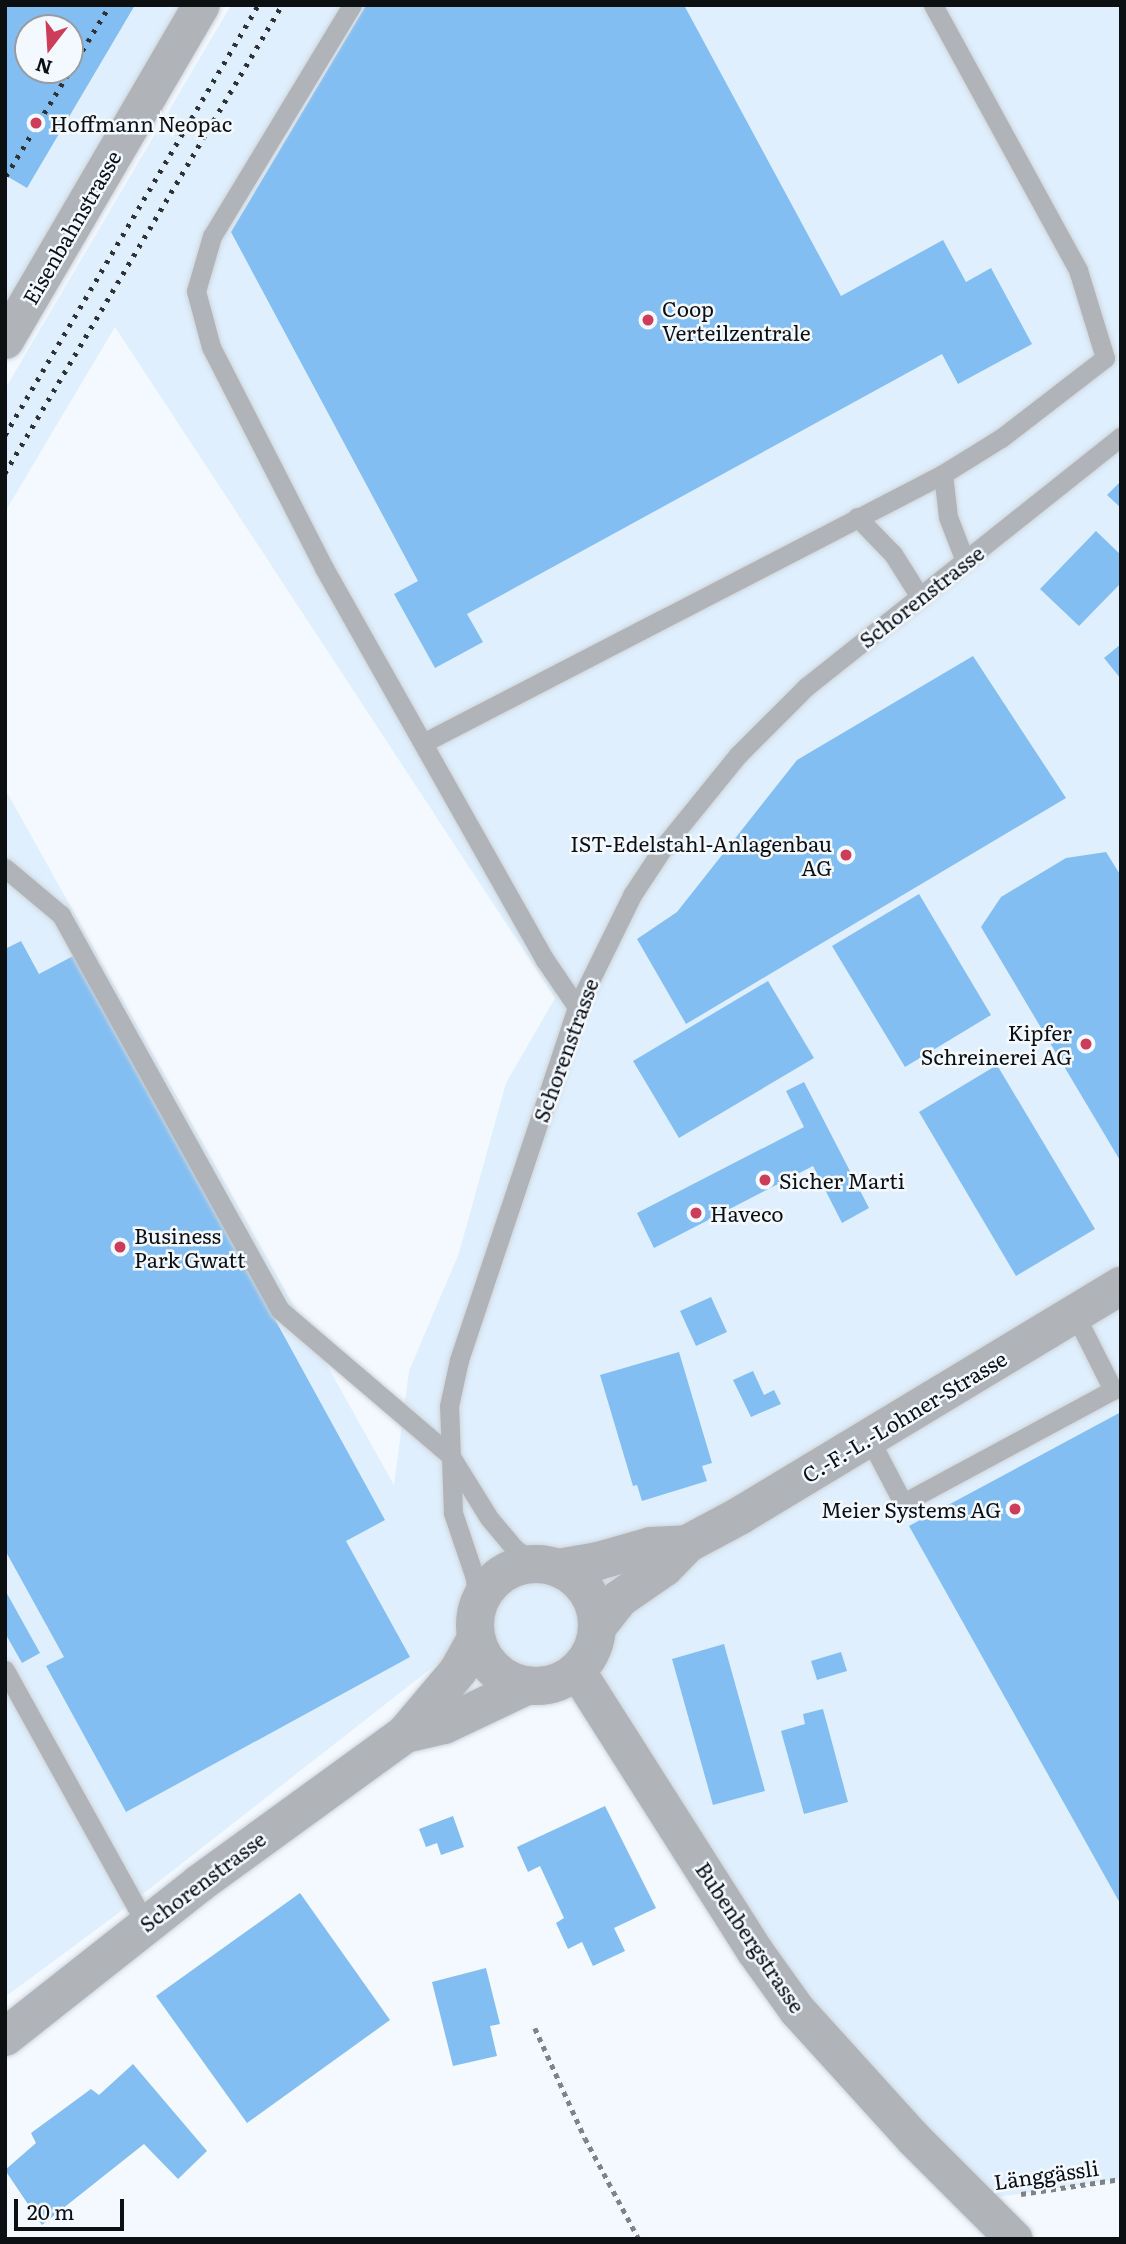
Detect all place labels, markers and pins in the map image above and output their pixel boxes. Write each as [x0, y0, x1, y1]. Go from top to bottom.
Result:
place label: Hoffmann Neopac [50, 110, 232, 136]
marker: Hoffmann Neopac [28, 115, 44, 131]
place label: Coop Verteilzentrale [662, 295, 811, 345]
marker: Coop Verteilzentrale [640, 312, 656, 328]
place label: IST-Edelstahl-Anlagenbau AG [570, 830, 832, 880]
marker: IST-Edelstahl-Anlagenbau AG [838, 847, 854, 863]
place label: Kipfer Schreinerei AG [921, 1019, 1072, 1069]
marker: Kipfer Schreinerei AG [1078, 1036, 1094, 1052]
place label: Sicher Marti [779, 1167, 905, 1193]
marker: Sicher Marti [757, 1172, 773, 1188]
place label: Haveco [710, 1200, 784, 1226]
marker: Haveco [688, 1205, 704, 1221]
place label: Business Park Gwatt [134, 1222, 246, 1272]
marker: Business Park Gwatt [112, 1239, 128, 1255]
place label: Meier Systems AG [821, 1496, 1001, 1522]
marker: Meier Systems AG [1007, 1501, 1023, 1517]

